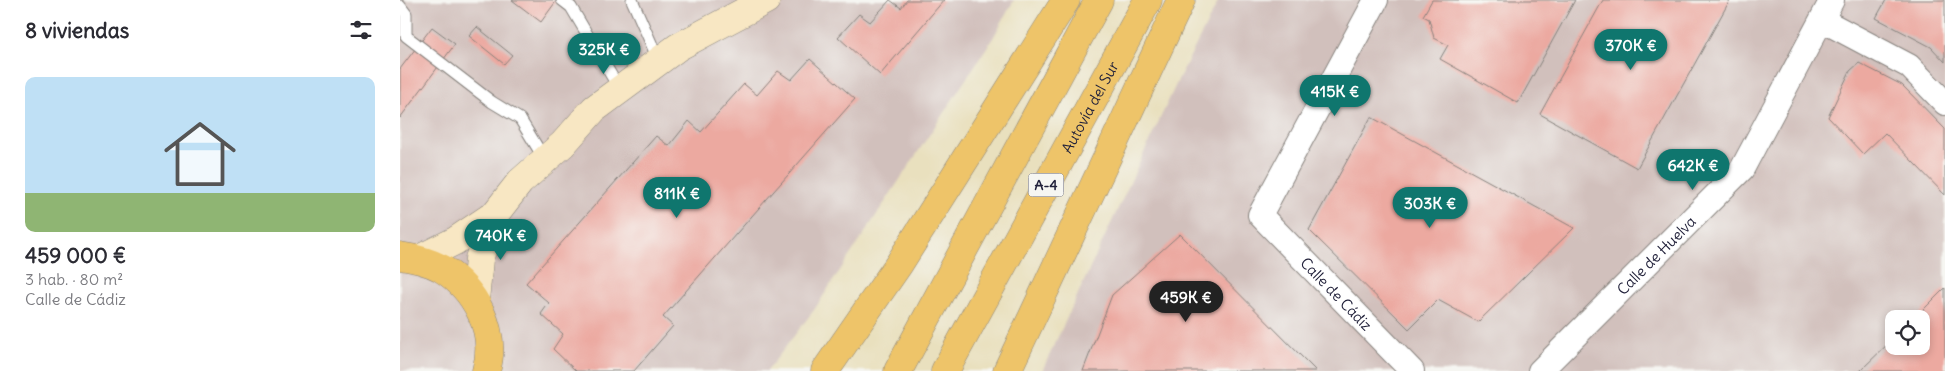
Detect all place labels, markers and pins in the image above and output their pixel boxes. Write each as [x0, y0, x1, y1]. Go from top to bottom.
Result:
pin: 370K € [1590, 28, 1672, 71]
pin: 325K € [563, 32, 645, 75]
pin: 415K € [1294, 74, 1376, 117]
pin: 642K € [1652, 148, 1734, 191]
pin: 811K € [636, 176, 718, 219]
pin: 303K € [1389, 186, 1471, 229]
pin: 740K € [460, 218, 542, 261]
pin: 459K € [1145, 280, 1227, 323]

